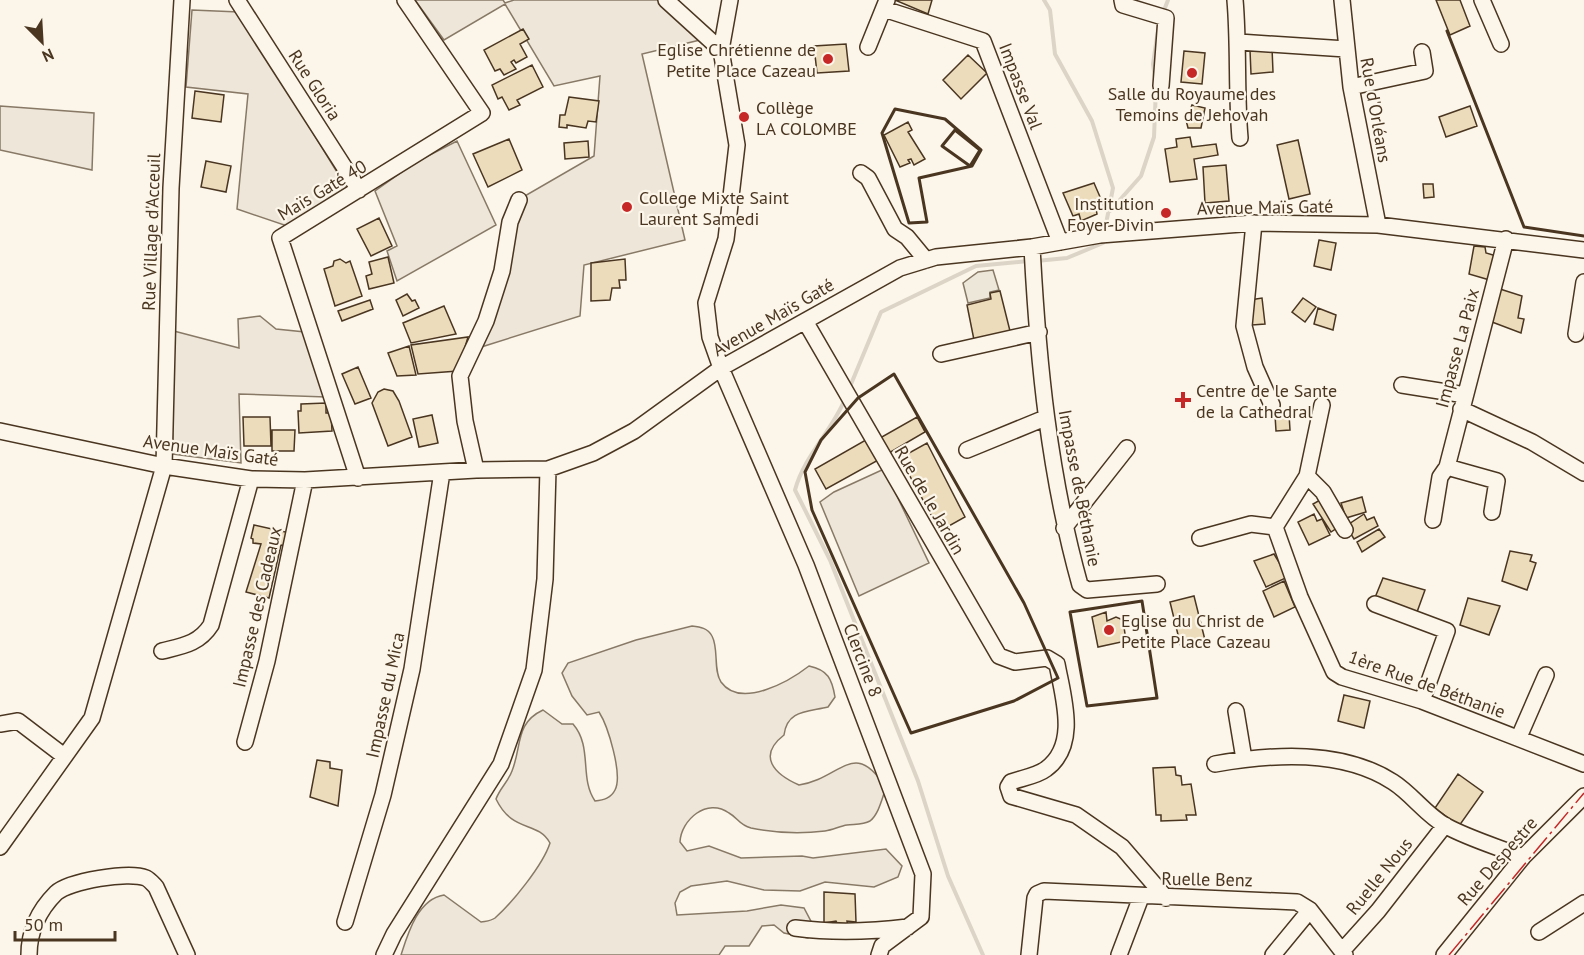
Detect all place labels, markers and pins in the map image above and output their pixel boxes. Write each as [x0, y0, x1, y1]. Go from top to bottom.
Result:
place label: Eglise Chrétienne de Petite Place Cazeau [657, 38, 816, 82]
marker: Eglise Chrétienne de Petite Place Cazeau [821, 52, 835, 66]
marker: Salle du Royaume des Temoins de Jehovah [1185, 66, 1199, 80]
place label: Salle du Royaume des Temoins de Jehovah [1108, 82, 1276, 126]
place label: Collège LA COLOMBE [756, 96, 857, 140]
marker: Collège LA COLOMBE [737, 110, 751, 124]
place label: College Mixte Saint Laurent Samedi [639, 186, 789, 230]
place label: Institution Foyer Divin [1067, 192, 1154, 236]
marker: College Mixte Saint Laurent Samedi [620, 200, 634, 214]
marker: Institution Foyer Divin [1159, 206, 1173, 220]
place label: Centre de le Sante de la Cathedral [1196, 379, 1337, 423]
marker: Centre de le Sante de la Cathedral [1174, 391, 1192, 409]
place label: Eglise du Christ de Petite Place Cazeau [1121, 609, 1271, 653]
marker: Eglise du Christ de Petite Place Cazeau [1102, 623, 1116, 637]

